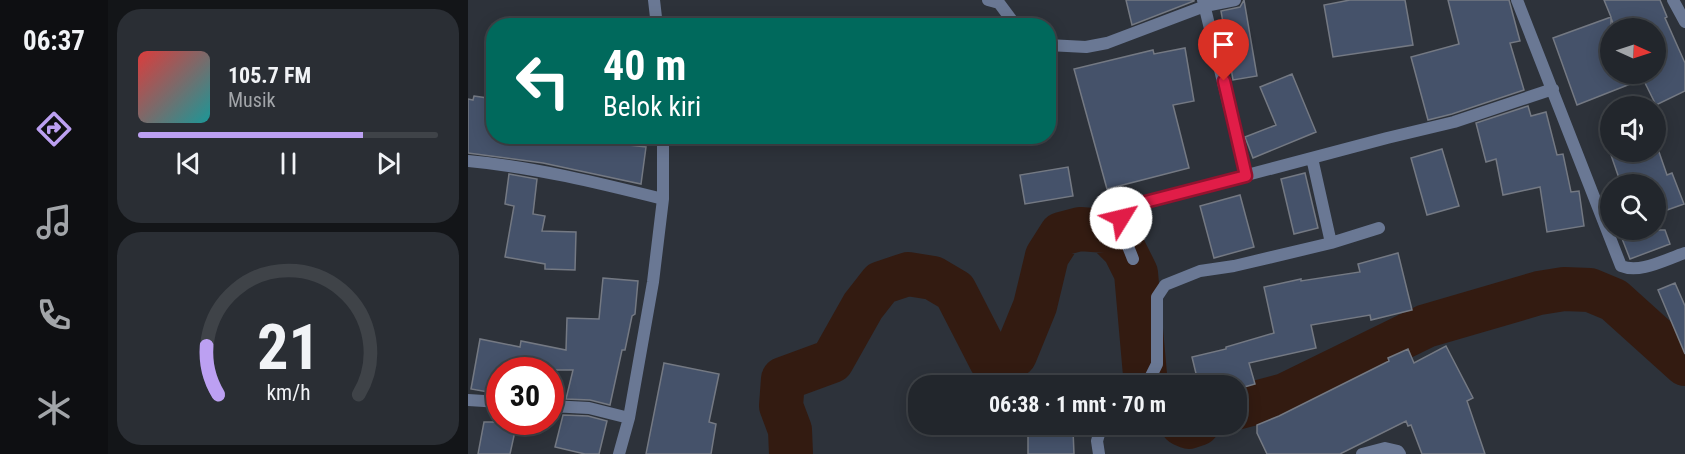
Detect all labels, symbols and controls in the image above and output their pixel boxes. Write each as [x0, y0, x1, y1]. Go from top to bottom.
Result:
north arrow [1600, 18, 1666, 84]
map controls [1600, 18, 1666, 240]
pin [1198, 19, 1249, 81]
text: 06:37 [23, 25, 85, 57]
icon: arrive [1207, 28, 1240, 61]
text: 40 m [603, 41, 686, 90]
icon: left [504, 42, 582, 120]
text: 105.7 FM [228, 63, 311, 88]
text: Musik [228, 88, 276, 112]
text: Belok kiri [603, 91, 701, 123]
button: sound [1600, 96, 1666, 162]
icon: directions [33, 108, 75, 150]
icon: previous [172, 147, 205, 180]
icon: pause [272, 147, 305, 180]
icon: next [372, 147, 405, 180]
button: search [1600, 174, 1666, 240]
position arrow [1089, 186, 1153, 250]
icon: music [33, 201, 75, 243]
icon: phone [33, 294, 75, 336]
text: 21 [256, 311, 320, 384]
speed limit sign: 30 [486, 357, 564, 435]
text: km/h [266, 381, 310, 406]
icon: climate [33, 387, 75, 429]
text: 06:38 · 1 mnt · 70 m [989, 392, 1166, 417]

